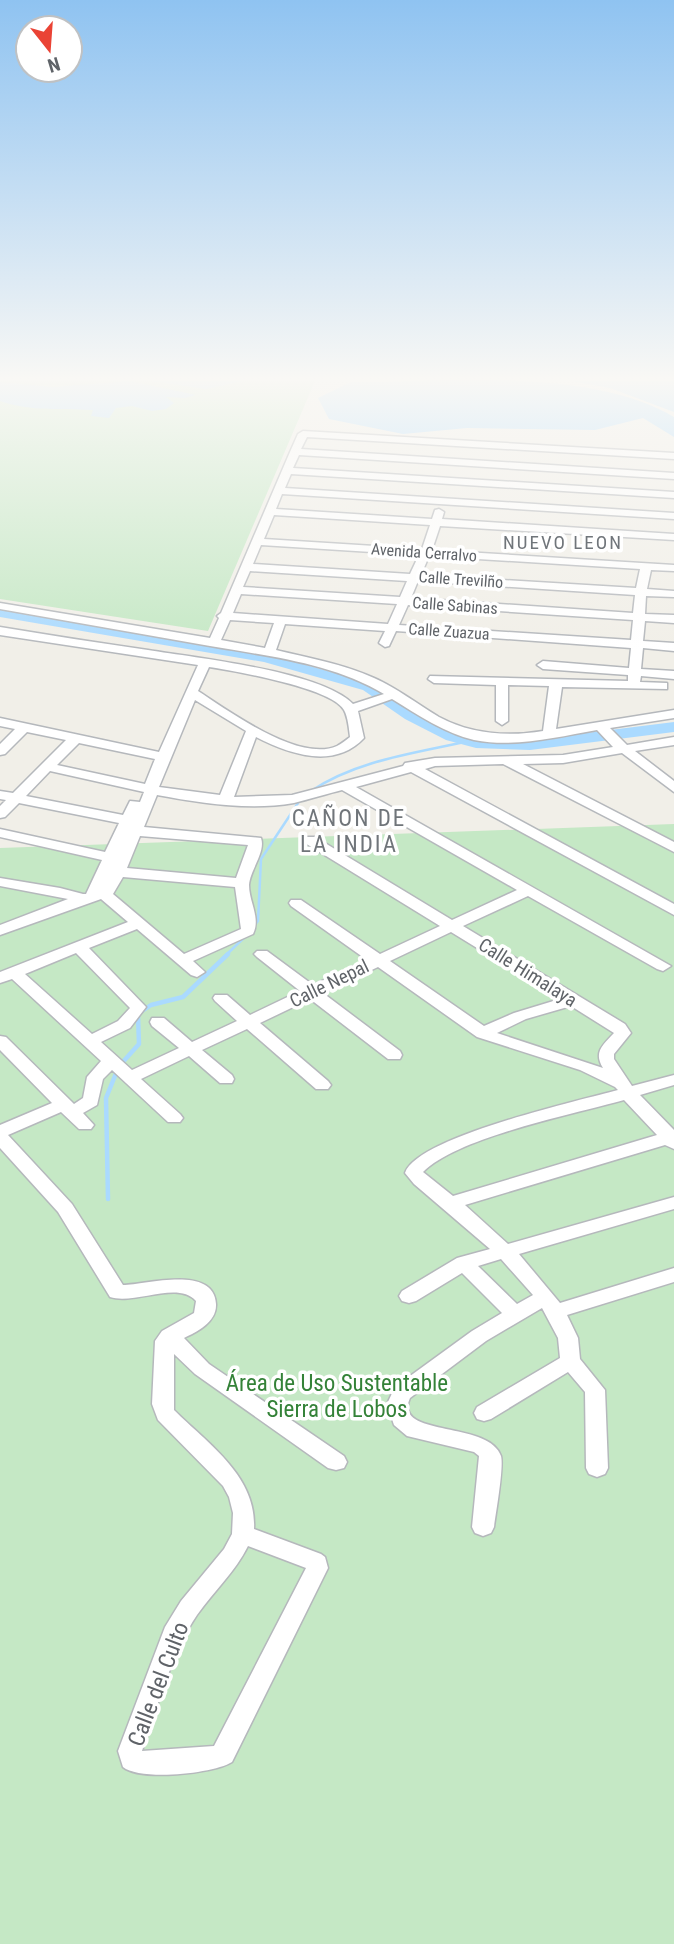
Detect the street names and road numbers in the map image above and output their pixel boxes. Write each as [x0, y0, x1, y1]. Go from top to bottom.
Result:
street label: Avenida Cerralvo [370, 539, 477, 566]
street label: Calle Trevilño [418, 567, 504, 592]
street label: Calle Sabinas [412, 593, 498, 618]
street label: Calle Zuazua [408, 619, 490, 644]
street label: Calle Himalaya [474, 933, 581, 1012]
street label: Calle Nepal [286, 954, 373, 1012]
street label: Calle del Culto [122, 1618, 195, 1750]

